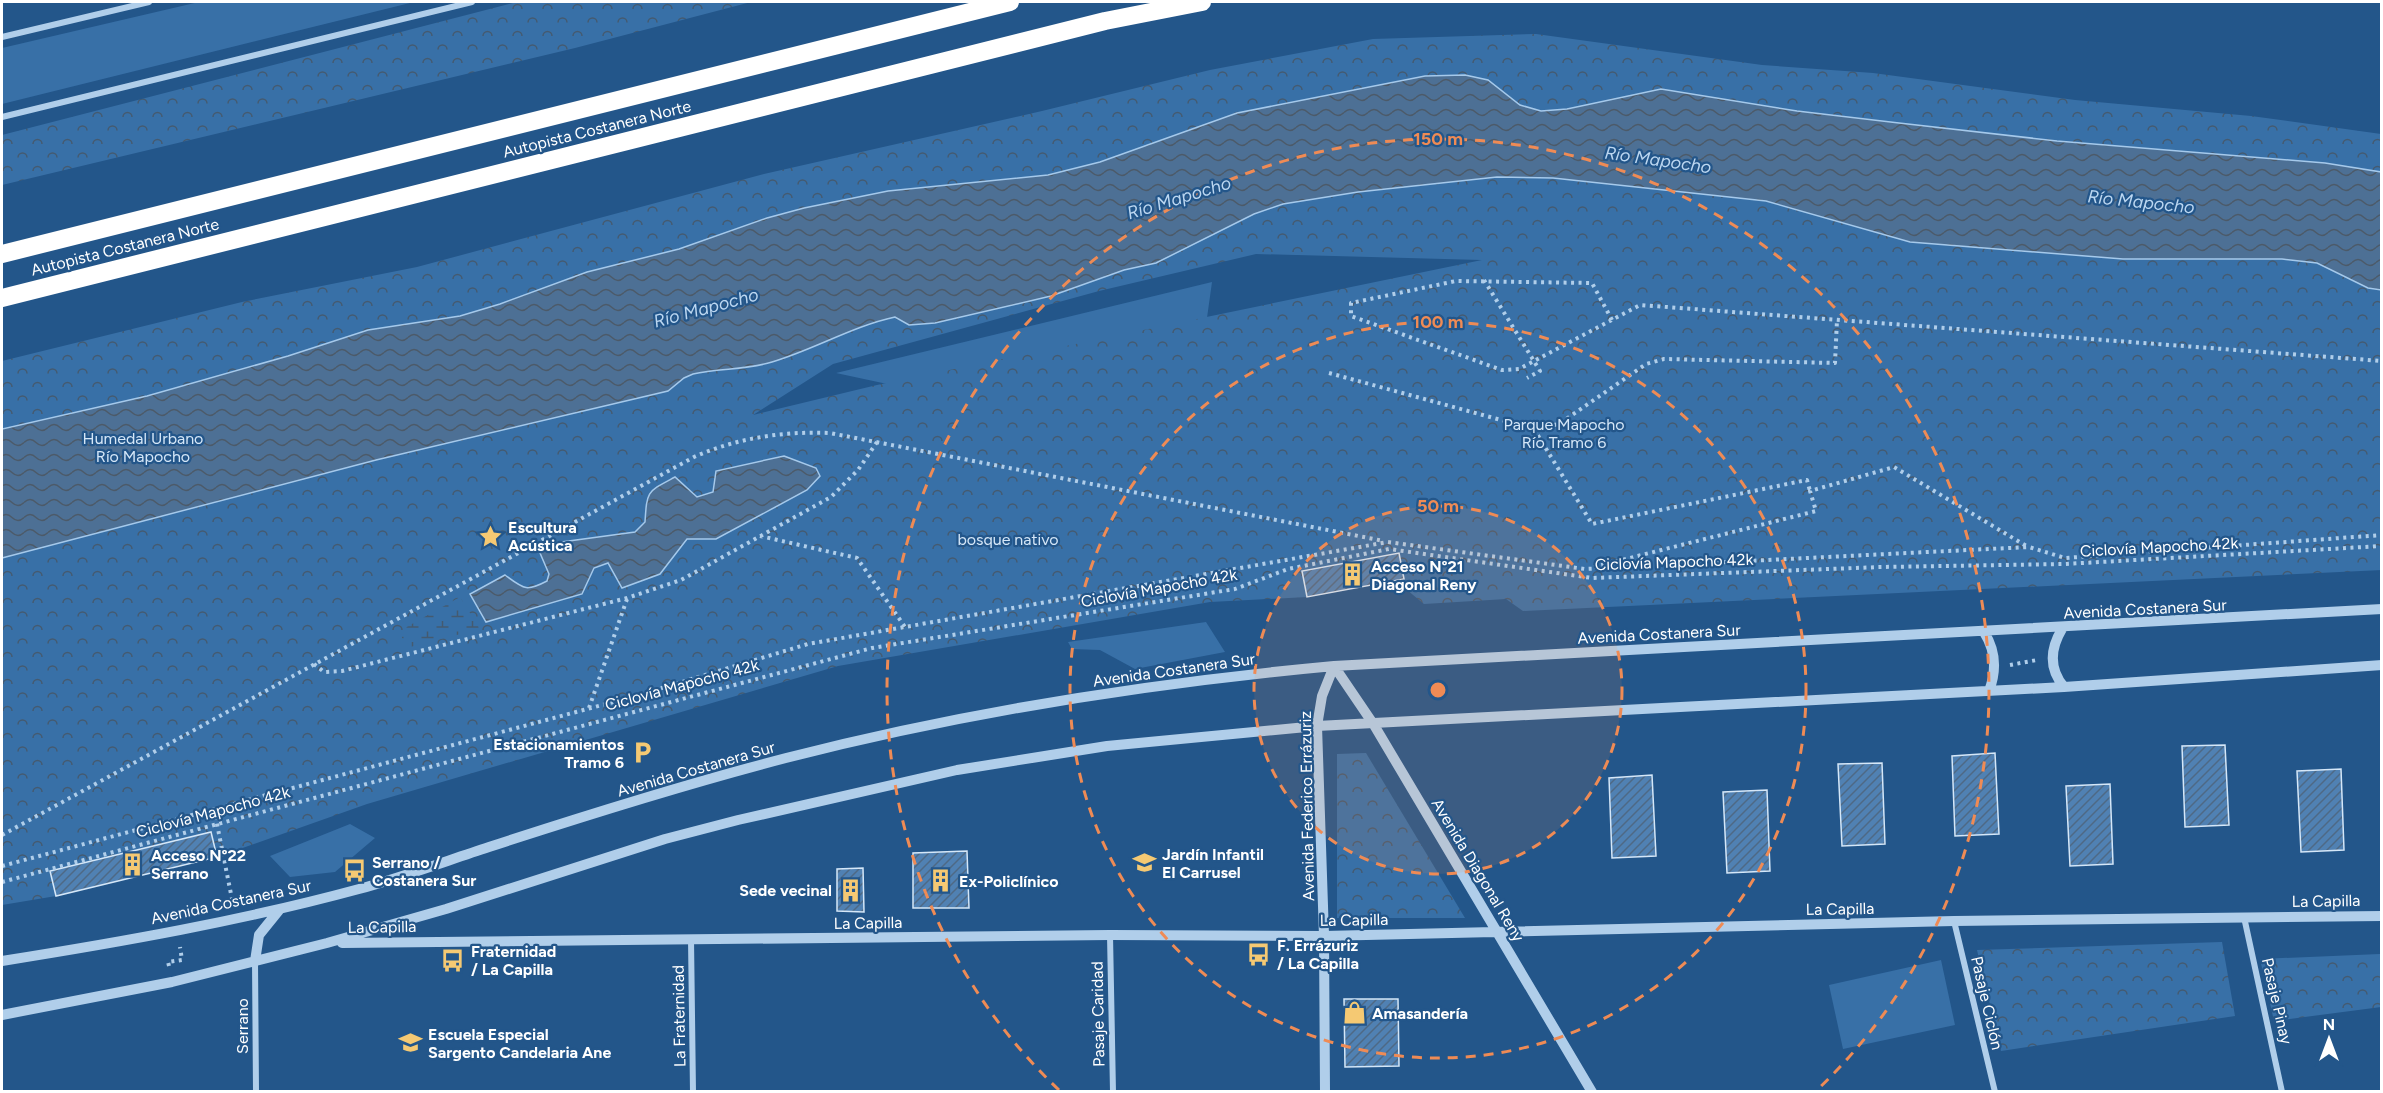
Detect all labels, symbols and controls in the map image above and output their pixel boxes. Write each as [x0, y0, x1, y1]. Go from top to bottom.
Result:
street label: Autopista Costanera Norte [501, 96, 693, 162]
text: 150 m [1413, 128, 1463, 150]
water label: Río Mapocho [1603, 142, 1713, 178]
water label: Río Mapocho [1124, 172, 1234, 224]
water label: Río Mapocho [2086, 185, 2196, 219]
street label: Autopista Costanera Norte [29, 214, 221, 280]
water label: Río Mapocho [651, 283, 761, 333]
text: 100 m [1413, 311, 1463, 333]
park label: Parque Mapocho Río Tramo 6 [1504, 415, 1624, 452]
park label: Humedal Urbano Río Mapocho [83, 429, 203, 466]
text: 50 m [1417, 495, 1459, 517]
place label: Escultura Acústica [508, 518, 577, 555]
place icon: Escultura Acústica [477, 523, 503, 549]
park label: bosque nativo [957, 530, 1059, 549]
street label: Ciclovía Mapocho 42k [2079, 533, 2239, 561]
street label: Ciclovía Mapocho 42k [1594, 550, 1754, 574]
place label: Acceso N°21 Diagonal Reny [1371, 557, 1477, 594]
building icon: Acceso N°21 Diagonal Reny [1340, 562, 1366, 588]
street label: Ciclovía Mapocho 42k [1079, 565, 1239, 611]
street label: Avenida Costanera Sur [2063, 595, 2228, 623]
street label: Avenida Costanera Sur [1577, 620, 1742, 648]
street label: Avenida Costanera Sur [1092, 649, 1257, 691]
street label: Ciclovía Mapocho 42k [603, 655, 761, 715]
centre of rings [1428, 680, 1448, 700]
street label: Avenida Federico Errázuriz [1296, 711, 1318, 901]
place label: Estacionamientos Tramo 6 [493, 735, 625, 772]
street label: Avenida Costanera Sur [615, 737, 778, 801]
parking icon: Estacionamientos Tramo 6 [629, 740, 655, 766]
street label: Ciclovía Mapocho 42k [134, 782, 292, 842]
street label: Avenida Diagonal Reny [1428, 795, 1529, 946]
place label: Jardín Infantil El Carrusel [1162, 845, 1264, 882]
place label: Acceso N°22 Serrano [151, 846, 246, 883]
school or university icon: Jardín Infantil El Carrusel [1131, 850, 1157, 876]
building icon: Acceso N°22 Serrano [120, 851, 146, 877]
place label: Serrano / Costanera Sur [372, 853, 476, 890]
bus stop icon: Serrano / Costanera Sur [341, 858, 367, 884]
building icon: Ex-Policlínico [928, 868, 954, 894]
place label: Ex-Policlínico [959, 872, 1059, 891]
street label: Avenida Costanera Sur [149, 876, 313, 928]
building icon: Sede vecinal [837, 877, 863, 903]
place label: Sede vecinal [739, 881, 832, 900]
street label: La Capilla [2292, 891, 2360, 911]
street label: La Capilla [1806, 899, 1874, 919]
street label: La Capilla [1320, 910, 1388, 930]
street label: La Capilla [834, 913, 902, 933]
street label: La Capilla [348, 917, 416, 937]
place label: F. Errázuriz / La Capilla [1277, 936, 1359, 973]
bus stop icon: F. Errázuriz / La Capilla [1246, 941, 1272, 967]
place label: Fraternidad / La Capilla [471, 942, 556, 979]
bus stop icon: Fraternidad / La Capilla [440, 947, 466, 973]
street label: Pasaje Ciclón [1967, 954, 2007, 1052]
street label: Pasaje Pinay [2258, 956, 2296, 1047]
street label: Pasaje Caridad [1088, 961, 1108, 1067]
street label: La Fraternidad [669, 965, 689, 1067]
street label: Serrano [233, 998, 252, 1054]
shop icon: Amasandería [1341, 1000, 1367, 1026]
place label: Amasandería [1372, 1004, 1468, 1023]
north arrow [2299, 1009, 2359, 1069]
text: N [2323, 1015, 2335, 1034]
place label: Escuela Especial Sargento Candelaria Ane [428, 1025, 611, 1062]
school or university icon: Escuela Especial Sargento Candelaria Ane [397, 1030, 423, 1056]

